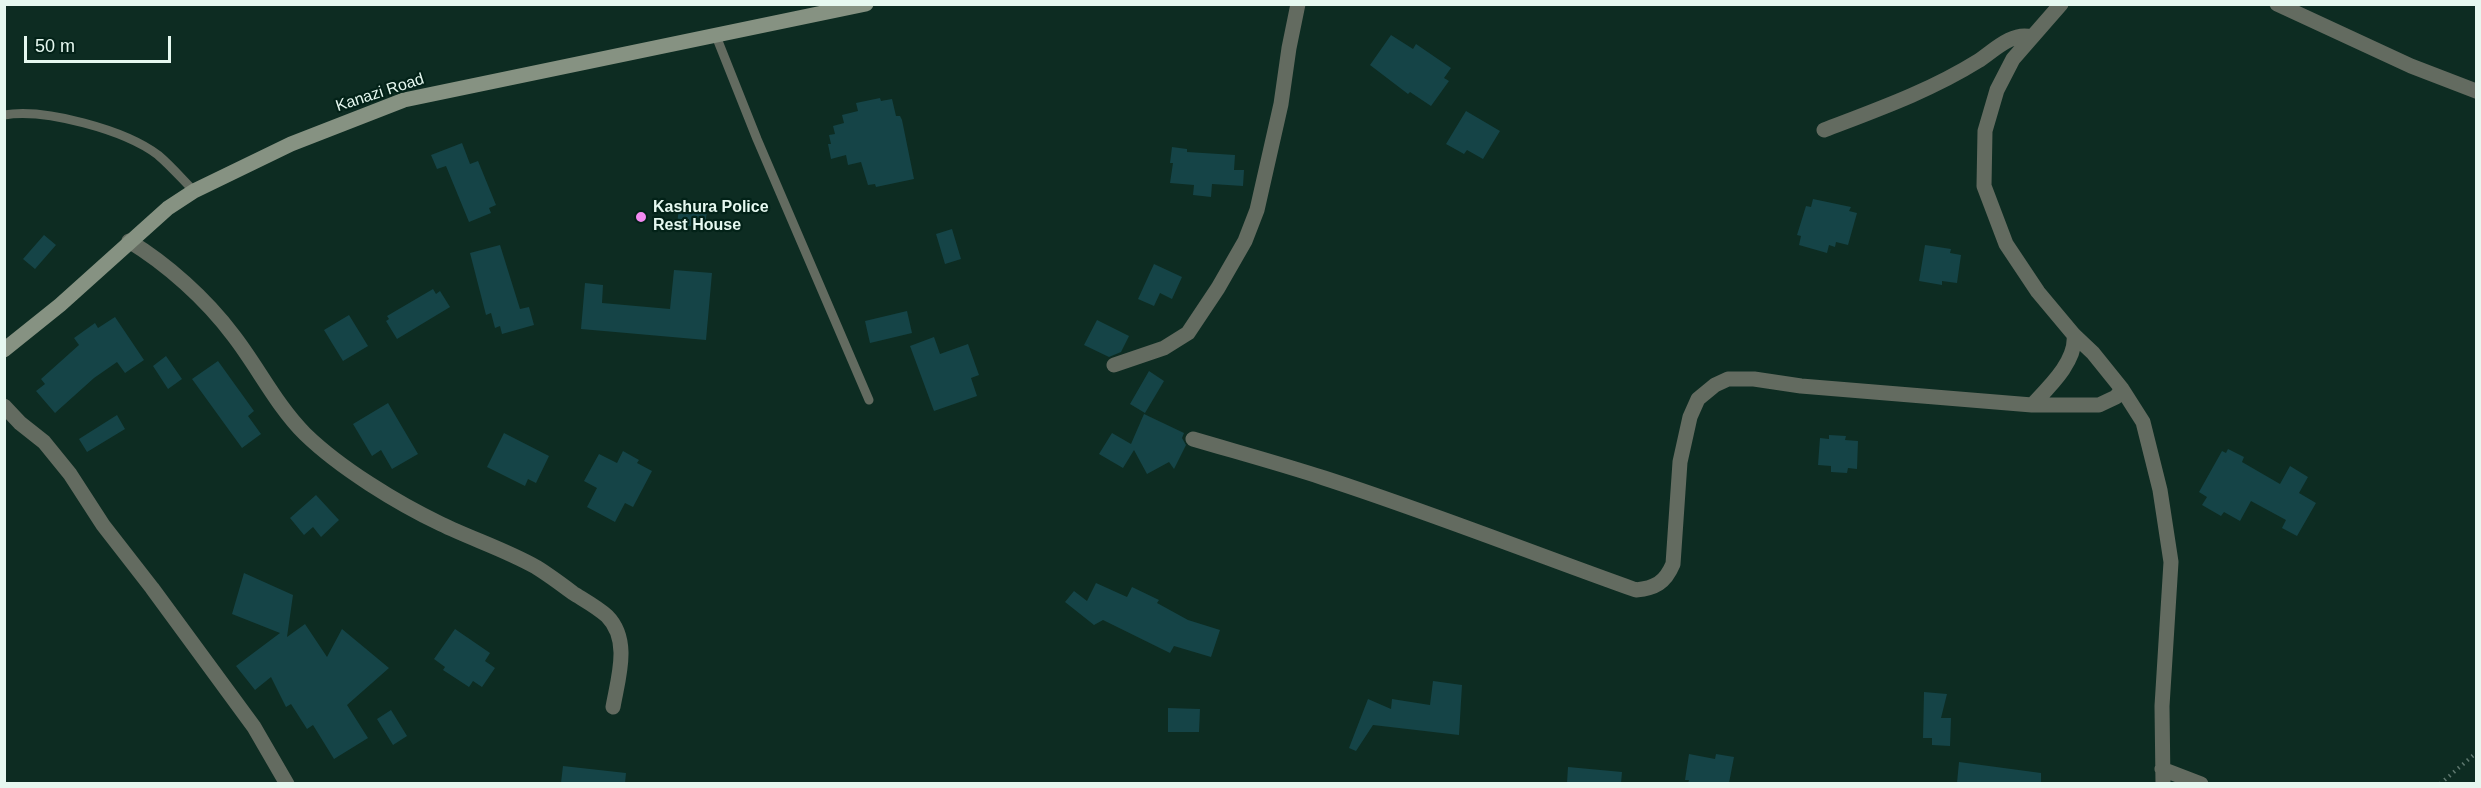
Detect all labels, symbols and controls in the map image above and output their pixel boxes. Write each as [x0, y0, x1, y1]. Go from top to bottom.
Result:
scale bar [27, 24, 174, 62]
text: 50 m [35, 36, 75, 56]
street label: Kanazi Road [333, 70, 427, 116]
place label: Kashura Police Rest House [653, 198, 769, 236]
marker: Kashura Police Rest House [634, 210, 648, 224]

